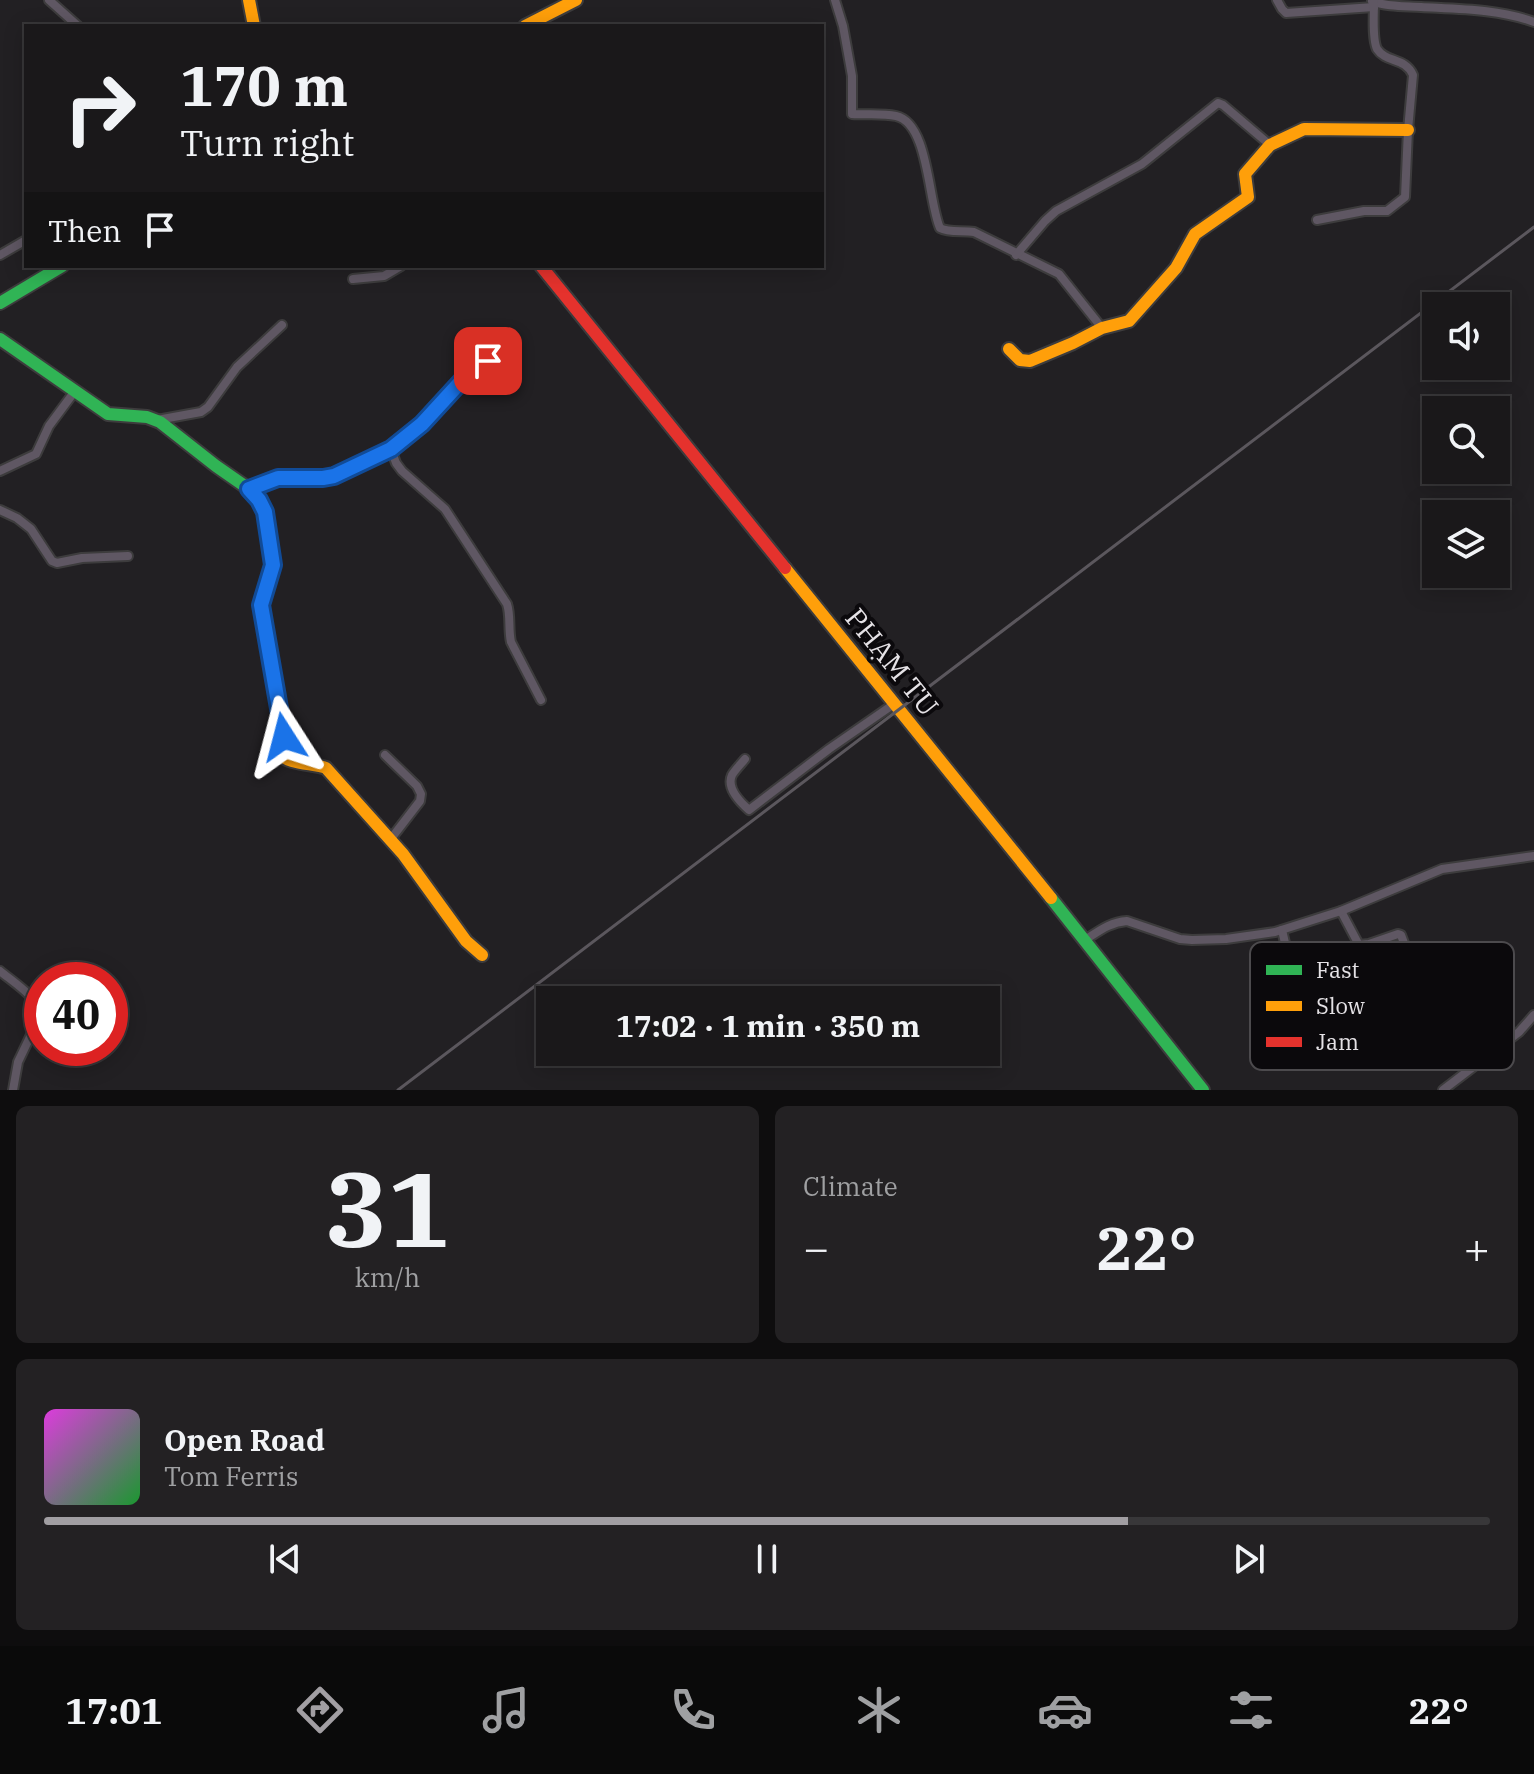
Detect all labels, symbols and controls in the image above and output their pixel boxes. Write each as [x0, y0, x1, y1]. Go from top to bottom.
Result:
text: 170 m [180, 49, 348, 121]
icon: right [48, 56, 152, 160]
text: Turn right [180, 119, 354, 166]
icon: arrive [138, 208, 182, 252]
text: Then [48, 211, 122, 250]
map controls [1422, 292, 1510, 588]
button: sound [1422, 292, 1510, 380]
pin [454, 327, 522, 395]
icon: arrive [466, 339, 510, 383]
button: search [1422, 396, 1510, 484]
button: layers [1422, 500, 1510, 588]
street label: PHẠM TU [838, 600, 947, 723]
position arrow [242, 695, 326, 779]
legend [1250, 942, 1514, 1070]
text: Fast [1316, 955, 1359, 984]
speed limit sign: 40 [24, 962, 128, 1066]
text: Slow [1316, 991, 1365, 1020]
text: 17:02 · 1 min · 350 m [616, 1006, 920, 1045]
text: Jam [1316, 1027, 1359, 1056]
text: 31 [325, 1140, 450, 1276]
text: Climate [803, 1169, 898, 1203]
text: 22° [1096, 1208, 1197, 1287]
text: − [803, 1219, 829, 1276]
text: + [1464, 1219, 1490, 1276]
text: km/h [355, 1260, 420, 1294]
text: Open Road [164, 1420, 325, 1459]
text: Tom Ferris [164, 1459, 298, 1493]
icon: previous [263, 1537, 307, 1581]
icon: pause [745, 1537, 789, 1581]
icon: next [1227, 1537, 1271, 1581]
icon: directions [292, 1682, 348, 1738]
icon: music [478, 1682, 534, 1738]
icon: phone [665, 1682, 721, 1738]
icon: climate [851, 1682, 907, 1738]
icon: car [1037, 1682, 1093, 1738]
icon: filters [1223, 1682, 1279, 1738]
text: 17:01 [65, 1687, 162, 1734]
text: 22° [1409, 1687, 1469, 1734]

